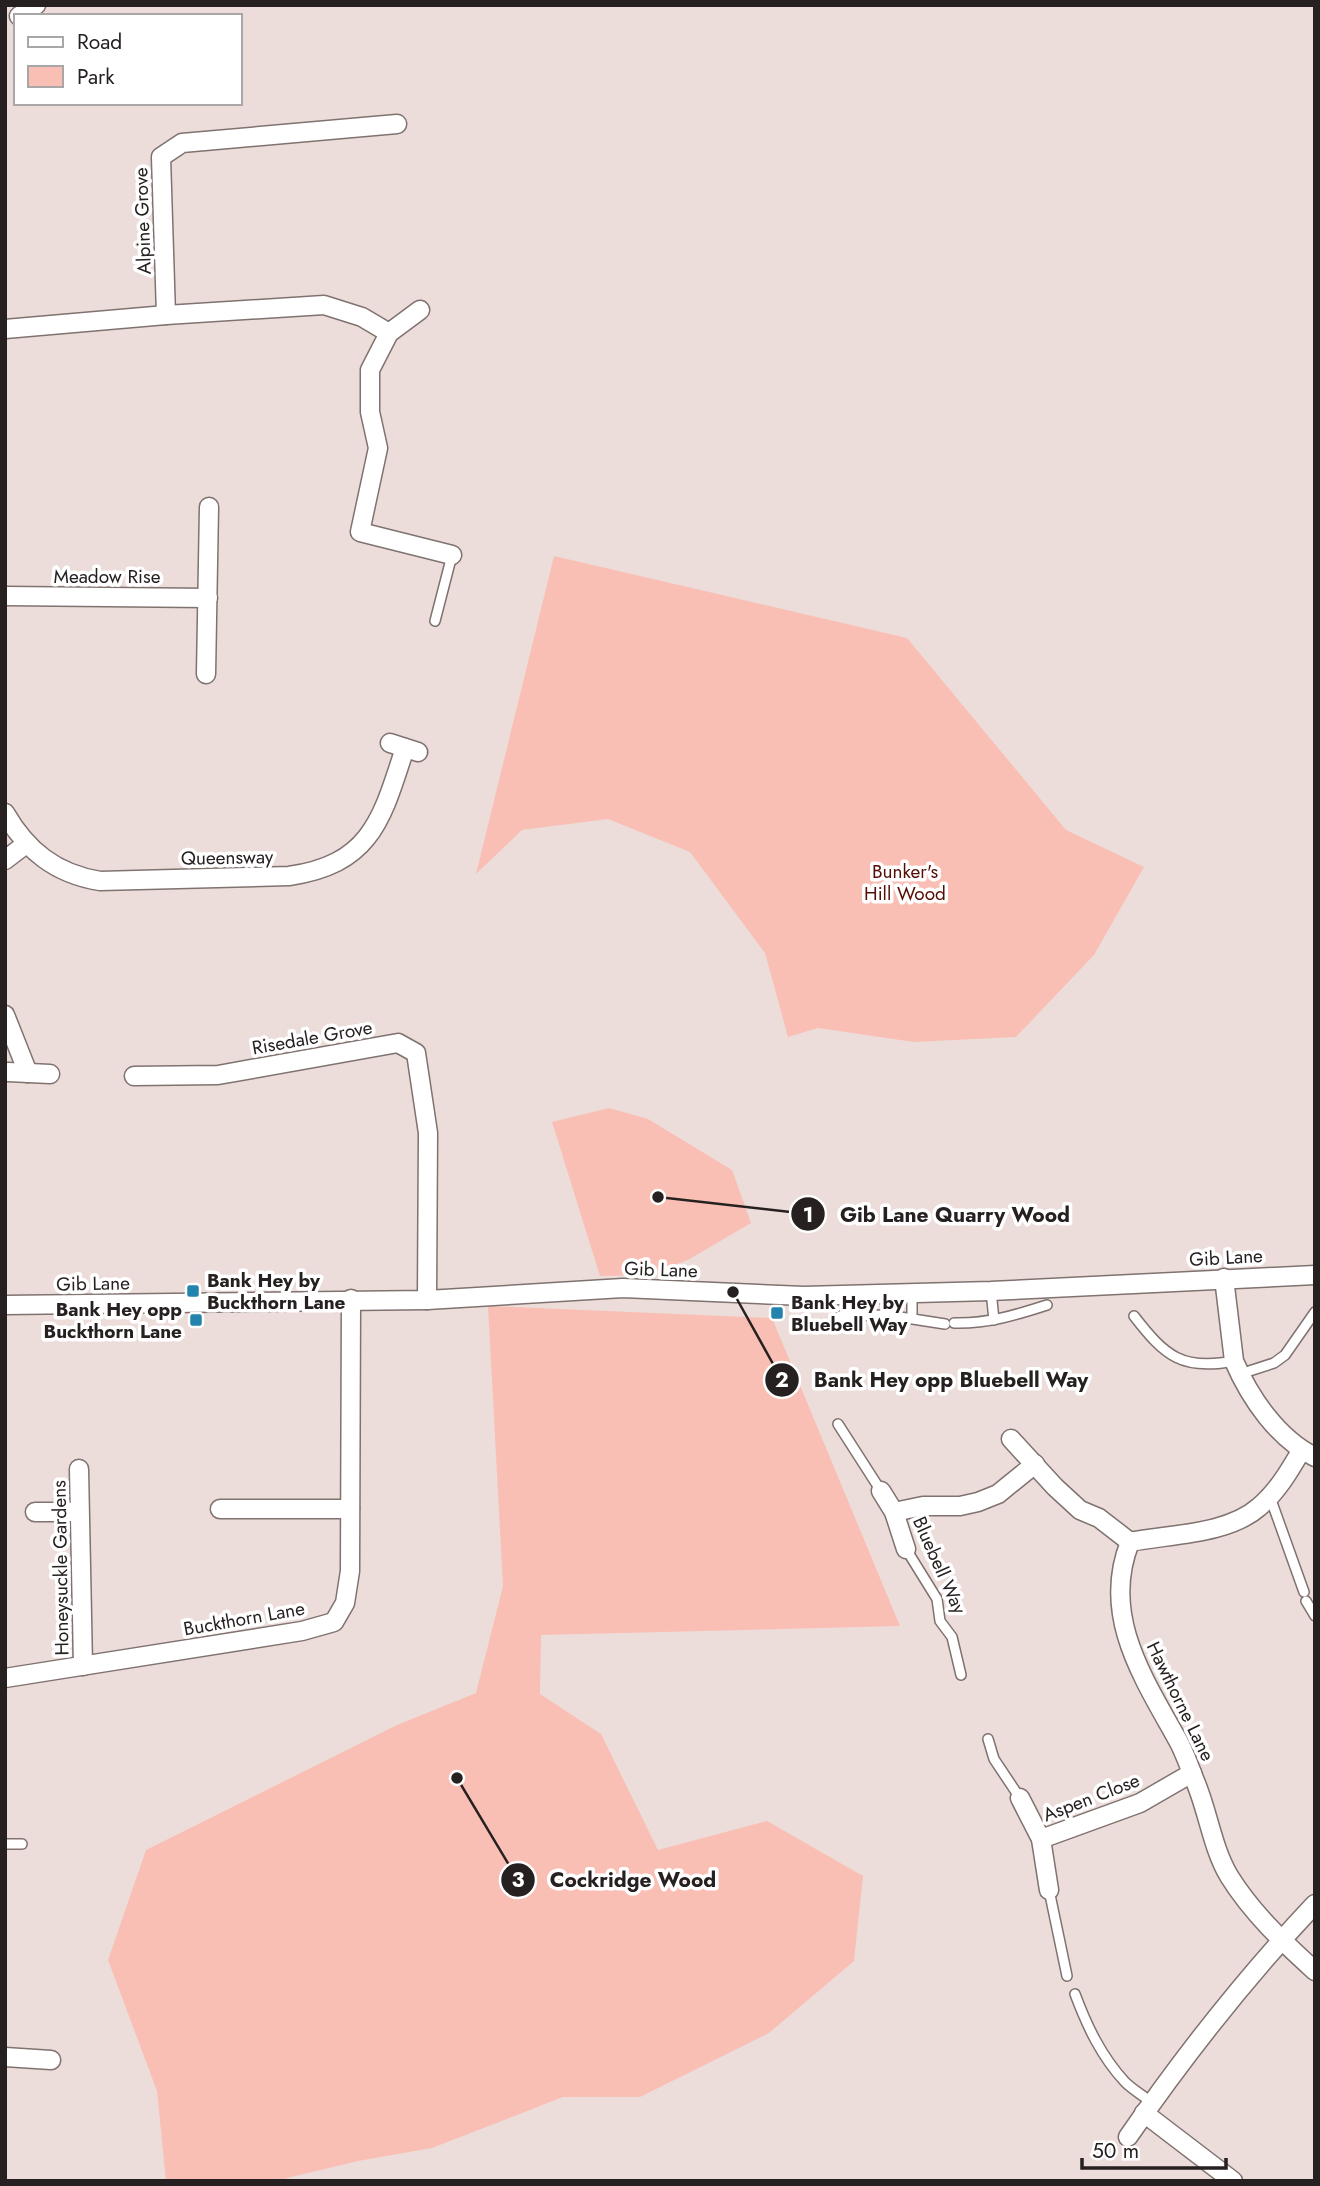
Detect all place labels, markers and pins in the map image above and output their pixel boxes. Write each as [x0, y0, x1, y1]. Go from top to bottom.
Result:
callout: Gib Lane Quarry Wood [791, 1193, 1084, 1235]
place label: Bank Hey by Buckthorn Lane [207, 1267, 346, 1316]
marker: Bank Hey by Buckthorn Lane [185, 1283, 201, 1299]
place label: Bank Hey by Bluebell Way [791, 1289, 909, 1338]
place label: Bank Hey opp Buckthorn Lane [44, 1296, 182, 1345]
marker: Bank Hey by Bluebell Way [769, 1305, 785, 1321]
marker: Bank Hey opp Buckthorn Lane [188, 1312, 204, 1328]
callout: Bank Hey opp Bluebell Way [765, 1359, 1102, 1401]
callout: Cockridge Wood [501, 1859, 730, 1901]

